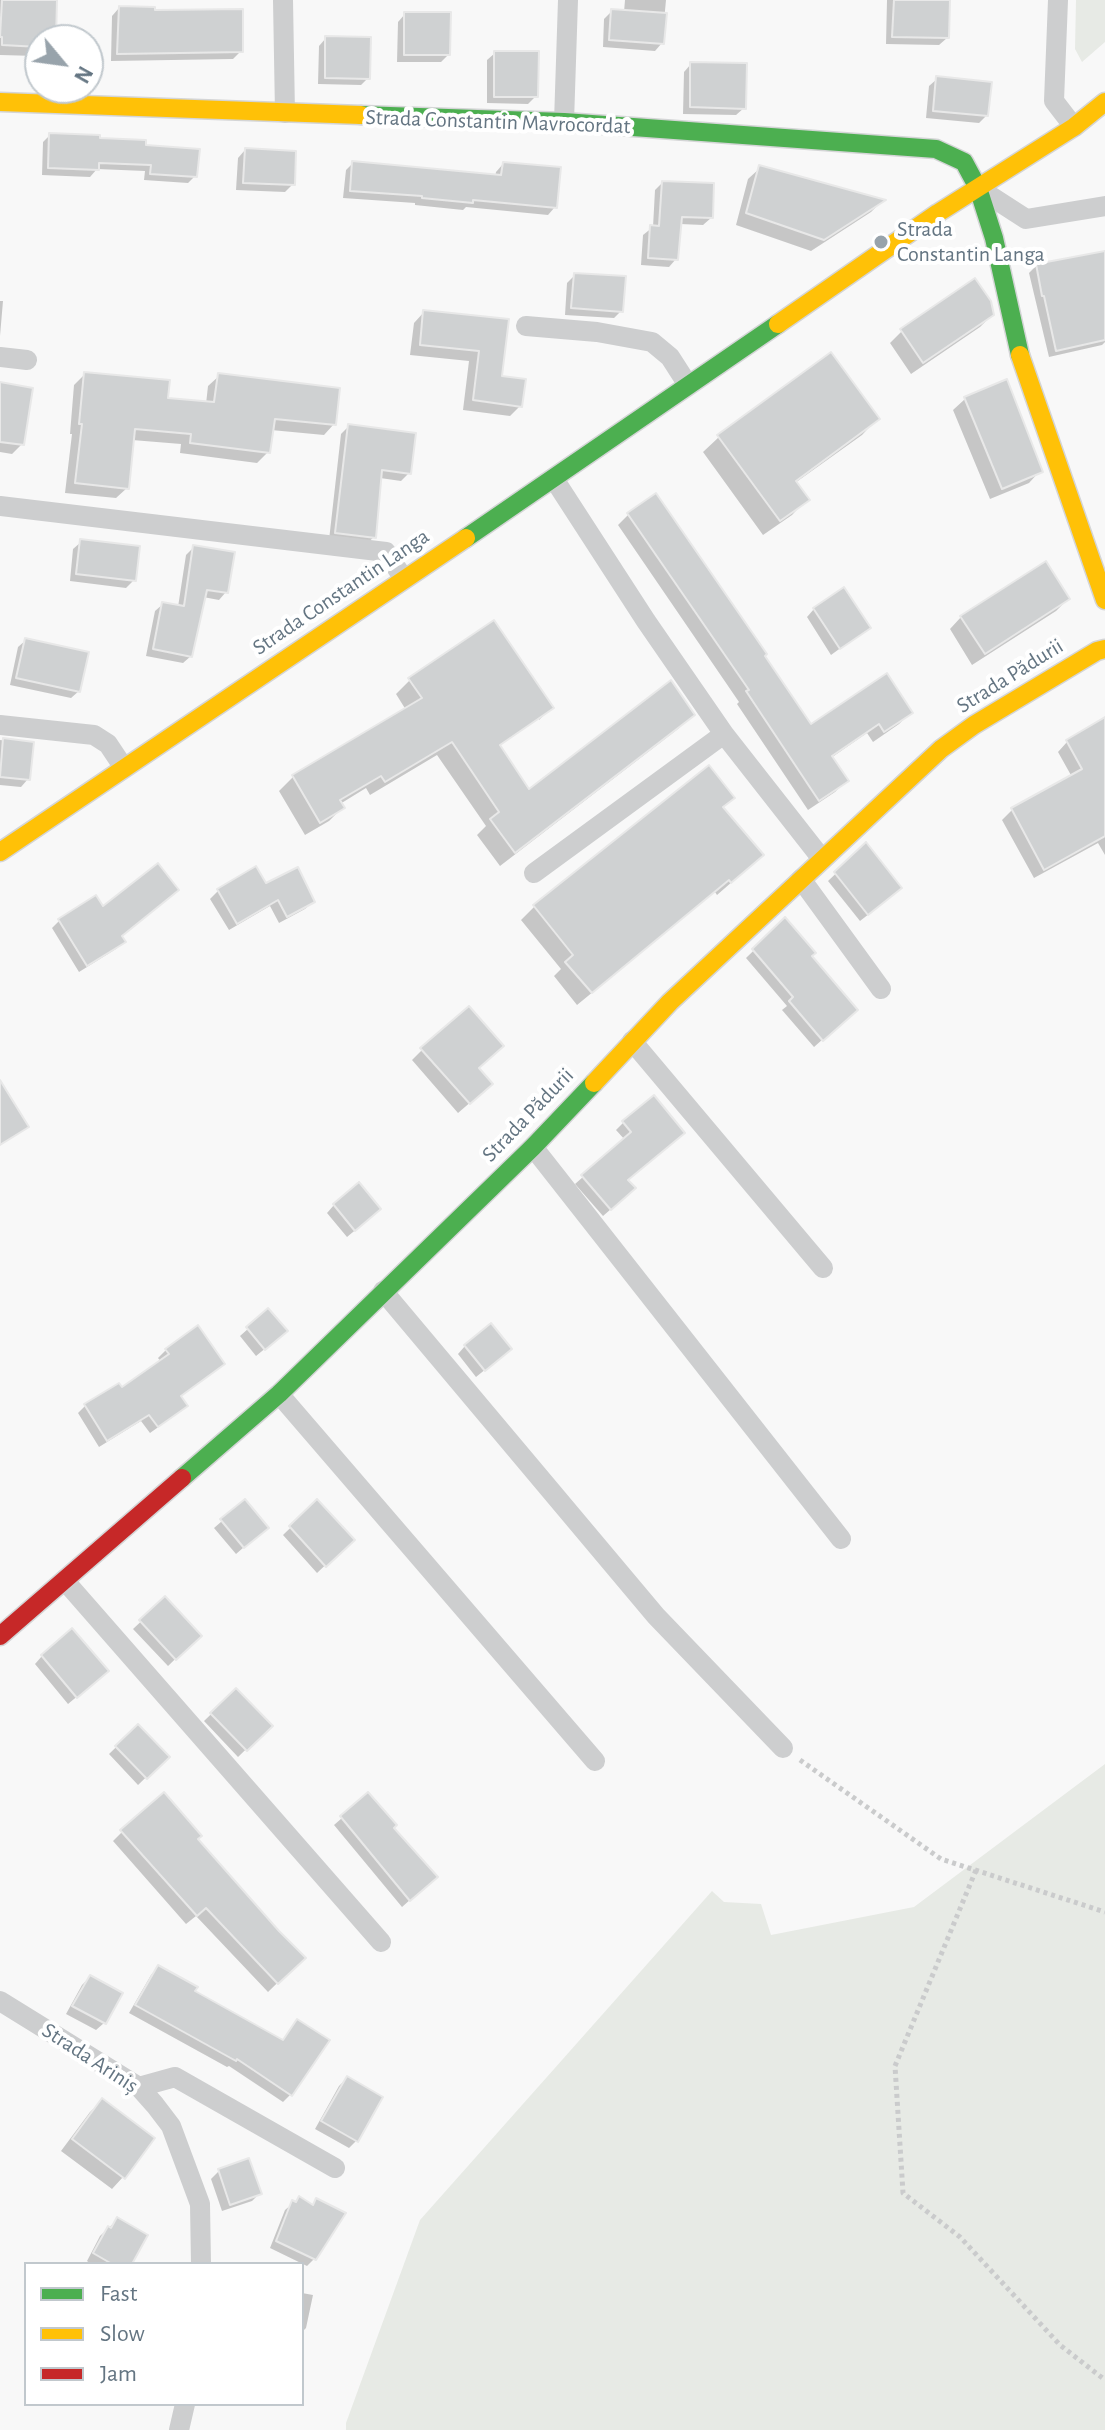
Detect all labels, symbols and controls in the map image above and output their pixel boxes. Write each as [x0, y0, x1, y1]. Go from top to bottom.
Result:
north arrow [24, 24, 104, 104]
text: N [70, 63, 97, 87]
street label: Strada Constantin Mavrocordat [365, 104, 631, 140]
place label: Strada Constantin Langa [897, 216, 1045, 268]
marker: Strada Constantin Langa [872, 233, 890, 251]
street label: Strada Constantin Langa [248, 523, 434, 661]
street label: Strada Pădurii [952, 633, 1068, 719]
street label: Strada Pădurii [477, 1062, 579, 1168]
street label: Strada Ariniș [37, 2017, 143, 2099]
legend [24, 2262, 304, 2406]
text: Fast [100, 2282, 137, 2306]
text: Slow [100, 2322, 145, 2346]
text: Jam [100, 2362, 137, 2386]

